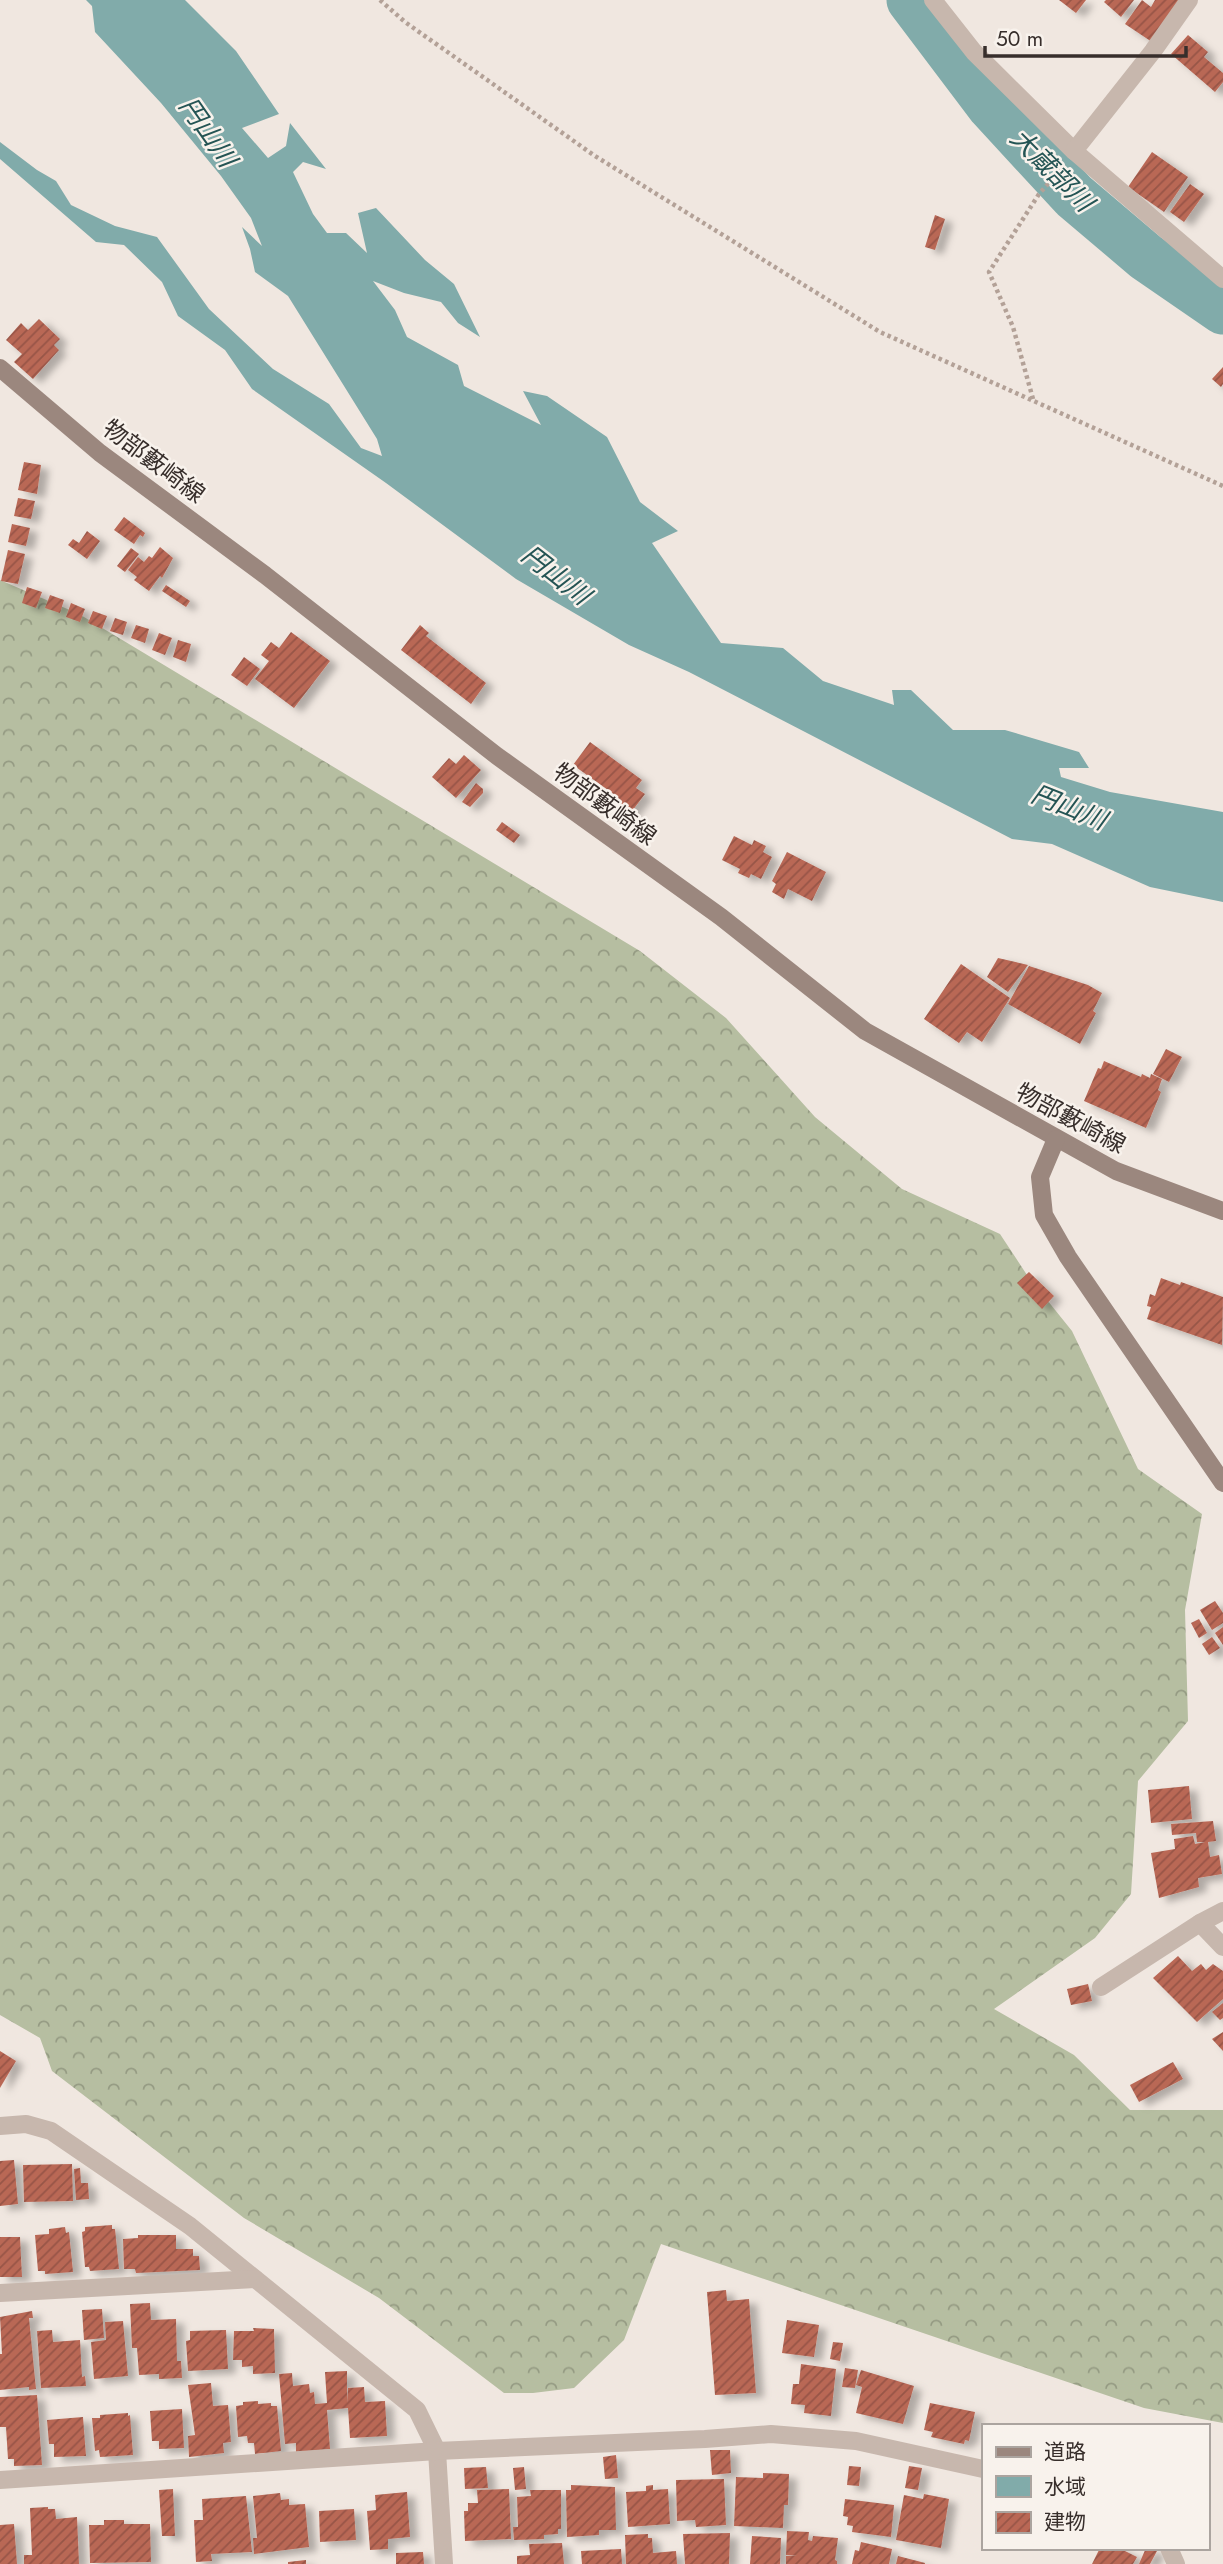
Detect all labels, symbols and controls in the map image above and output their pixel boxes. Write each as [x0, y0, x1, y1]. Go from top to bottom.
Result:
scale bar [985, 14, 1186, 58]
text: 50 m [996, 24, 1043, 54]
water label: 円山川 [170, 89, 248, 177]
water label: 大蔵部川 [1002, 120, 1104, 222]
street label: 物部藪崎線 [96, 411, 212, 511]
water label: 円山川 [514, 536, 601, 616]
street label: 物部藪崎線 [546, 755, 664, 853]
water label: 円山川 [1026, 775, 1115, 840]
street label: 物部藪崎線 [1010, 1074, 1132, 1162]
legend [982, 2424, 1209, 2550]
text: 道路 [1044, 2437, 1086, 2467]
text: 水域 [1044, 2472, 1086, 2502]
text: 建物 [1044, 2507, 1086, 2537]

